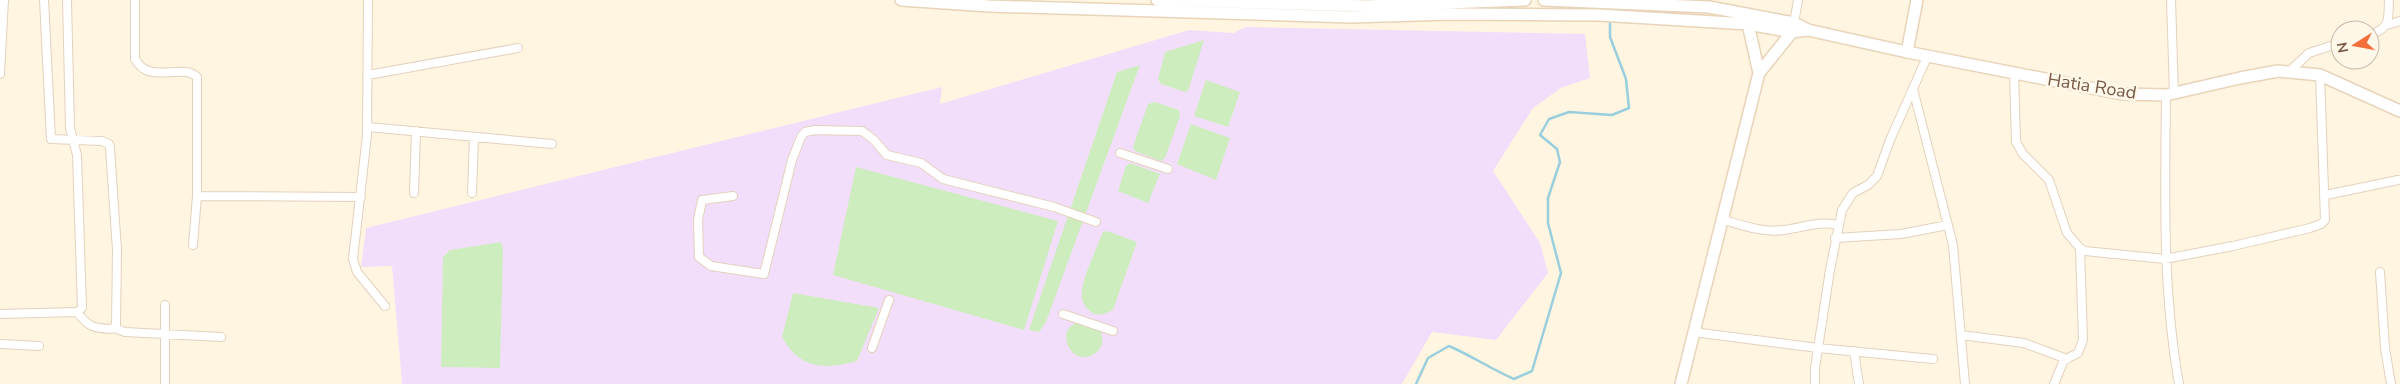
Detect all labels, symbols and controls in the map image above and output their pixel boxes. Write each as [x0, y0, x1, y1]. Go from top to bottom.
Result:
north arrow [2330, 20, 2380, 70]
text: N [2332, 40, 2353, 54]
street label: Hatia Road [2046, 67, 2138, 105]

